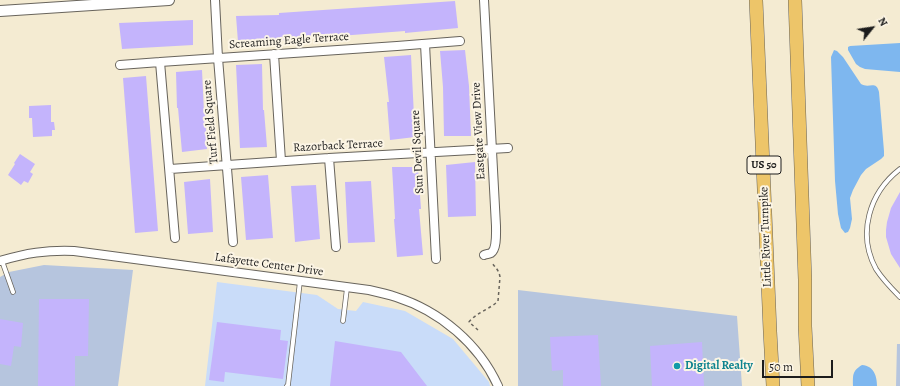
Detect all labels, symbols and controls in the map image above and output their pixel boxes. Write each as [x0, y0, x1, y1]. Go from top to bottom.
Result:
north arrow [852, 8, 892, 48]
text: N [874, 15, 891, 29]
street label: Screaming Eagle Terrace [229, 30, 349, 52]
street label: Turf Field Square [200, 79, 222, 165]
street label: Eastgate View Drive [469, 82, 489, 180]
street label: Sun Devil Square [409, 110, 427, 194]
street label: Razorback Terrace [293, 136, 383, 156]
road number: US 50 [747, 156, 781, 174]
street label: Little River Turnpike [757, 186, 775, 288]
street label: Lafayette Center Drive [214, 250, 324, 280]
scale bar [764, 352, 835, 378]
place label: Digital Realty [685, 359, 753, 373]
text: 50 m [769, 359, 793, 375]
marker: Digital Realty [672, 361, 682, 371]

